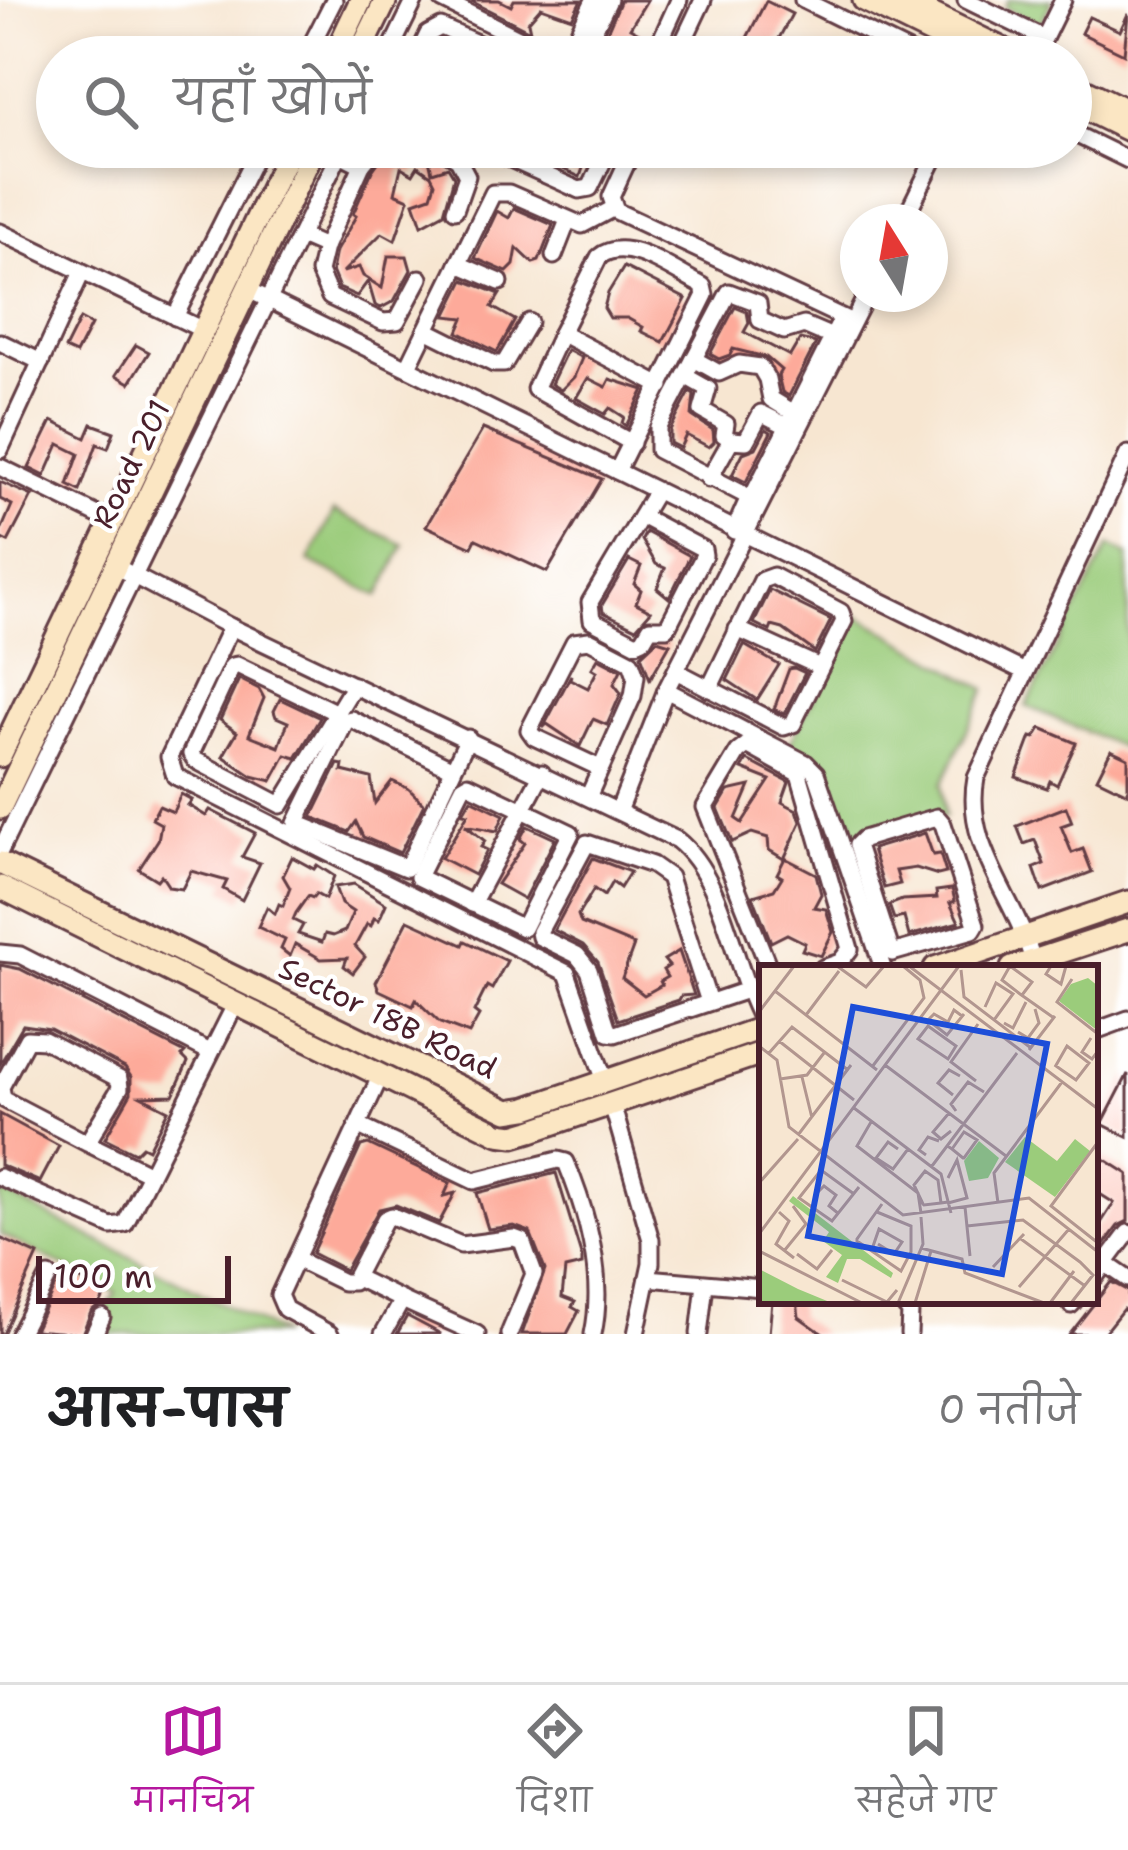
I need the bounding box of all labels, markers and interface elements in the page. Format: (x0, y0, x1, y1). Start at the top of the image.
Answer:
search box (36, 36, 1092, 168)
text: यहाँ खोजें (174, 68, 371, 128)
icon: search (78, 69, 144, 135)
north arrow (840, 204, 948, 312)
street label: Road 201 (82, 393, 180, 535)
street label: Sector 18B Road (272, 947, 504, 1089)
inset map (759, 965, 1098, 1304)
scale bar (36, 1250, 231, 1303)
text: 100 m (54, 1254, 153, 1299)
text: आस-पास (48, 1374, 287, 1442)
text: 0 नतीजे (938, 1383, 1080, 1435)
tab: मानचित्र (132, 1698, 253, 1837)
tab: दिशा (517, 1698, 592, 1837)
tab: सहेजे गए (856, 1698, 996, 1837)

